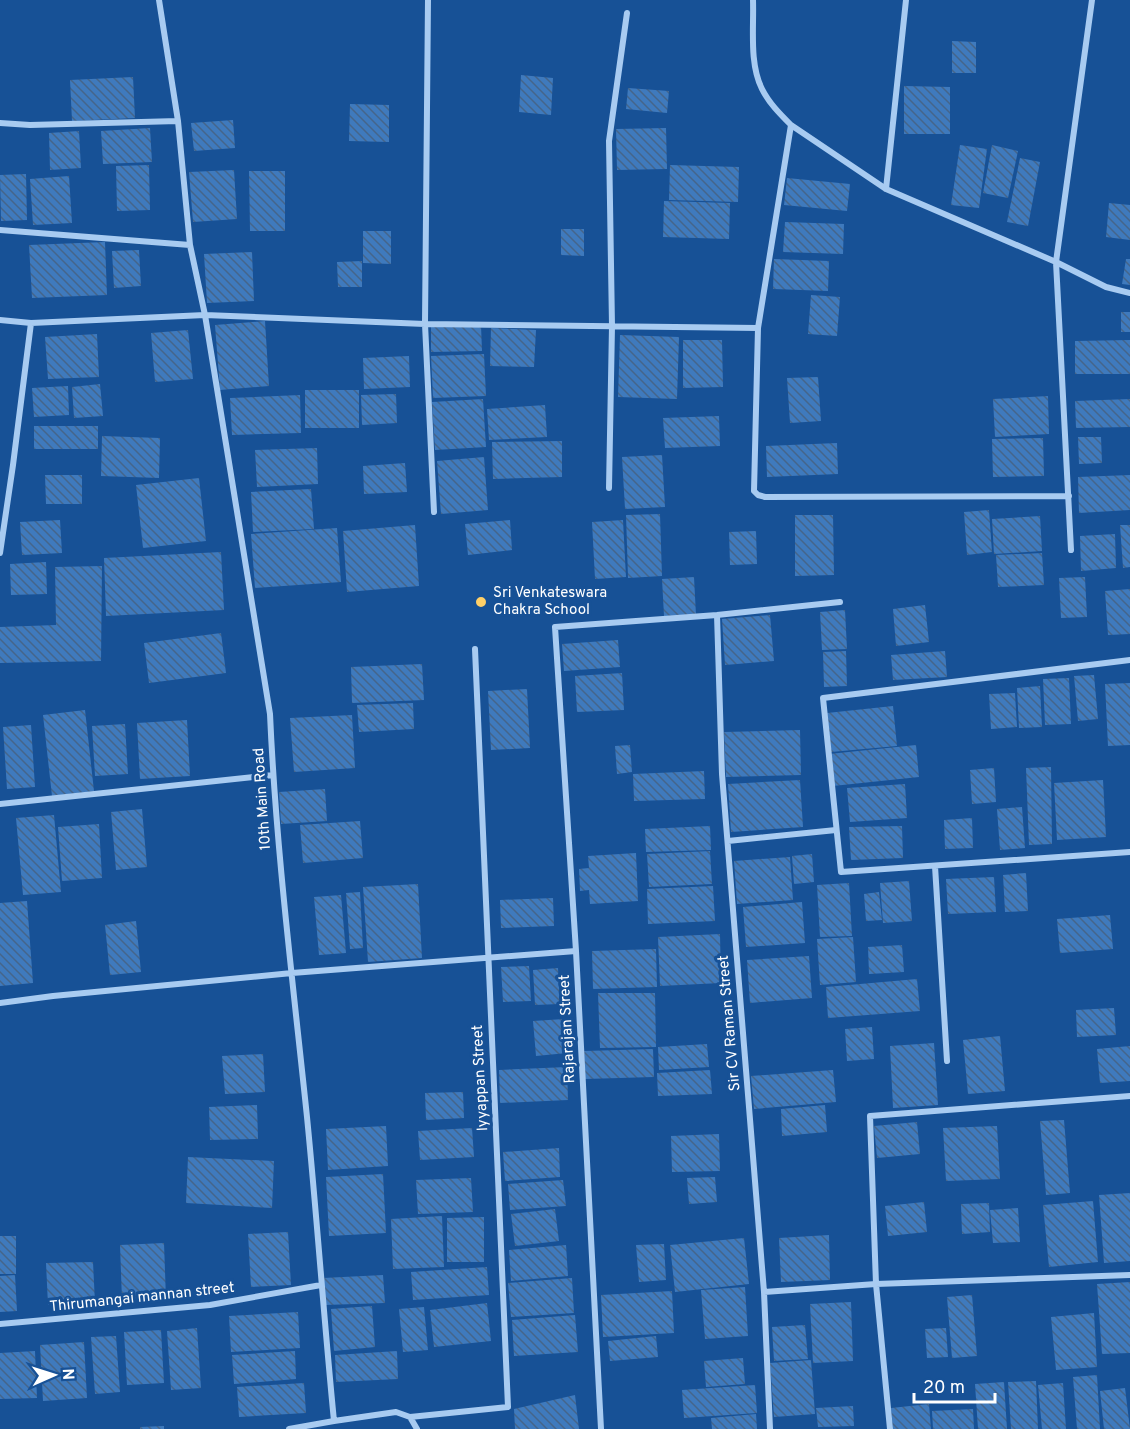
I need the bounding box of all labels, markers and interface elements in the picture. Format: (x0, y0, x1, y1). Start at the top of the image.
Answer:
place label: Sri Venkateswara Chakra School (493, 584, 607, 620)
marker: Sri Venkateswara Chakra School (474, 595, 488, 609)
street label: 10th Main Road (250, 747, 276, 851)
street label: Sir CV Raman Street (715, 954, 745, 1092)
street label: Rajarajan Street (556, 974, 580, 1084)
street label: Iyyappan Street (469, 1024, 493, 1132)
street label: Thirumangai mannan street (49, 1279, 235, 1317)
north arrow (24, 1345, 84, 1405)
scale bar (914, 1366, 995, 1404)
text: N (57, 1368, 77, 1381)
text: 20 m (923, 1377, 965, 1400)

